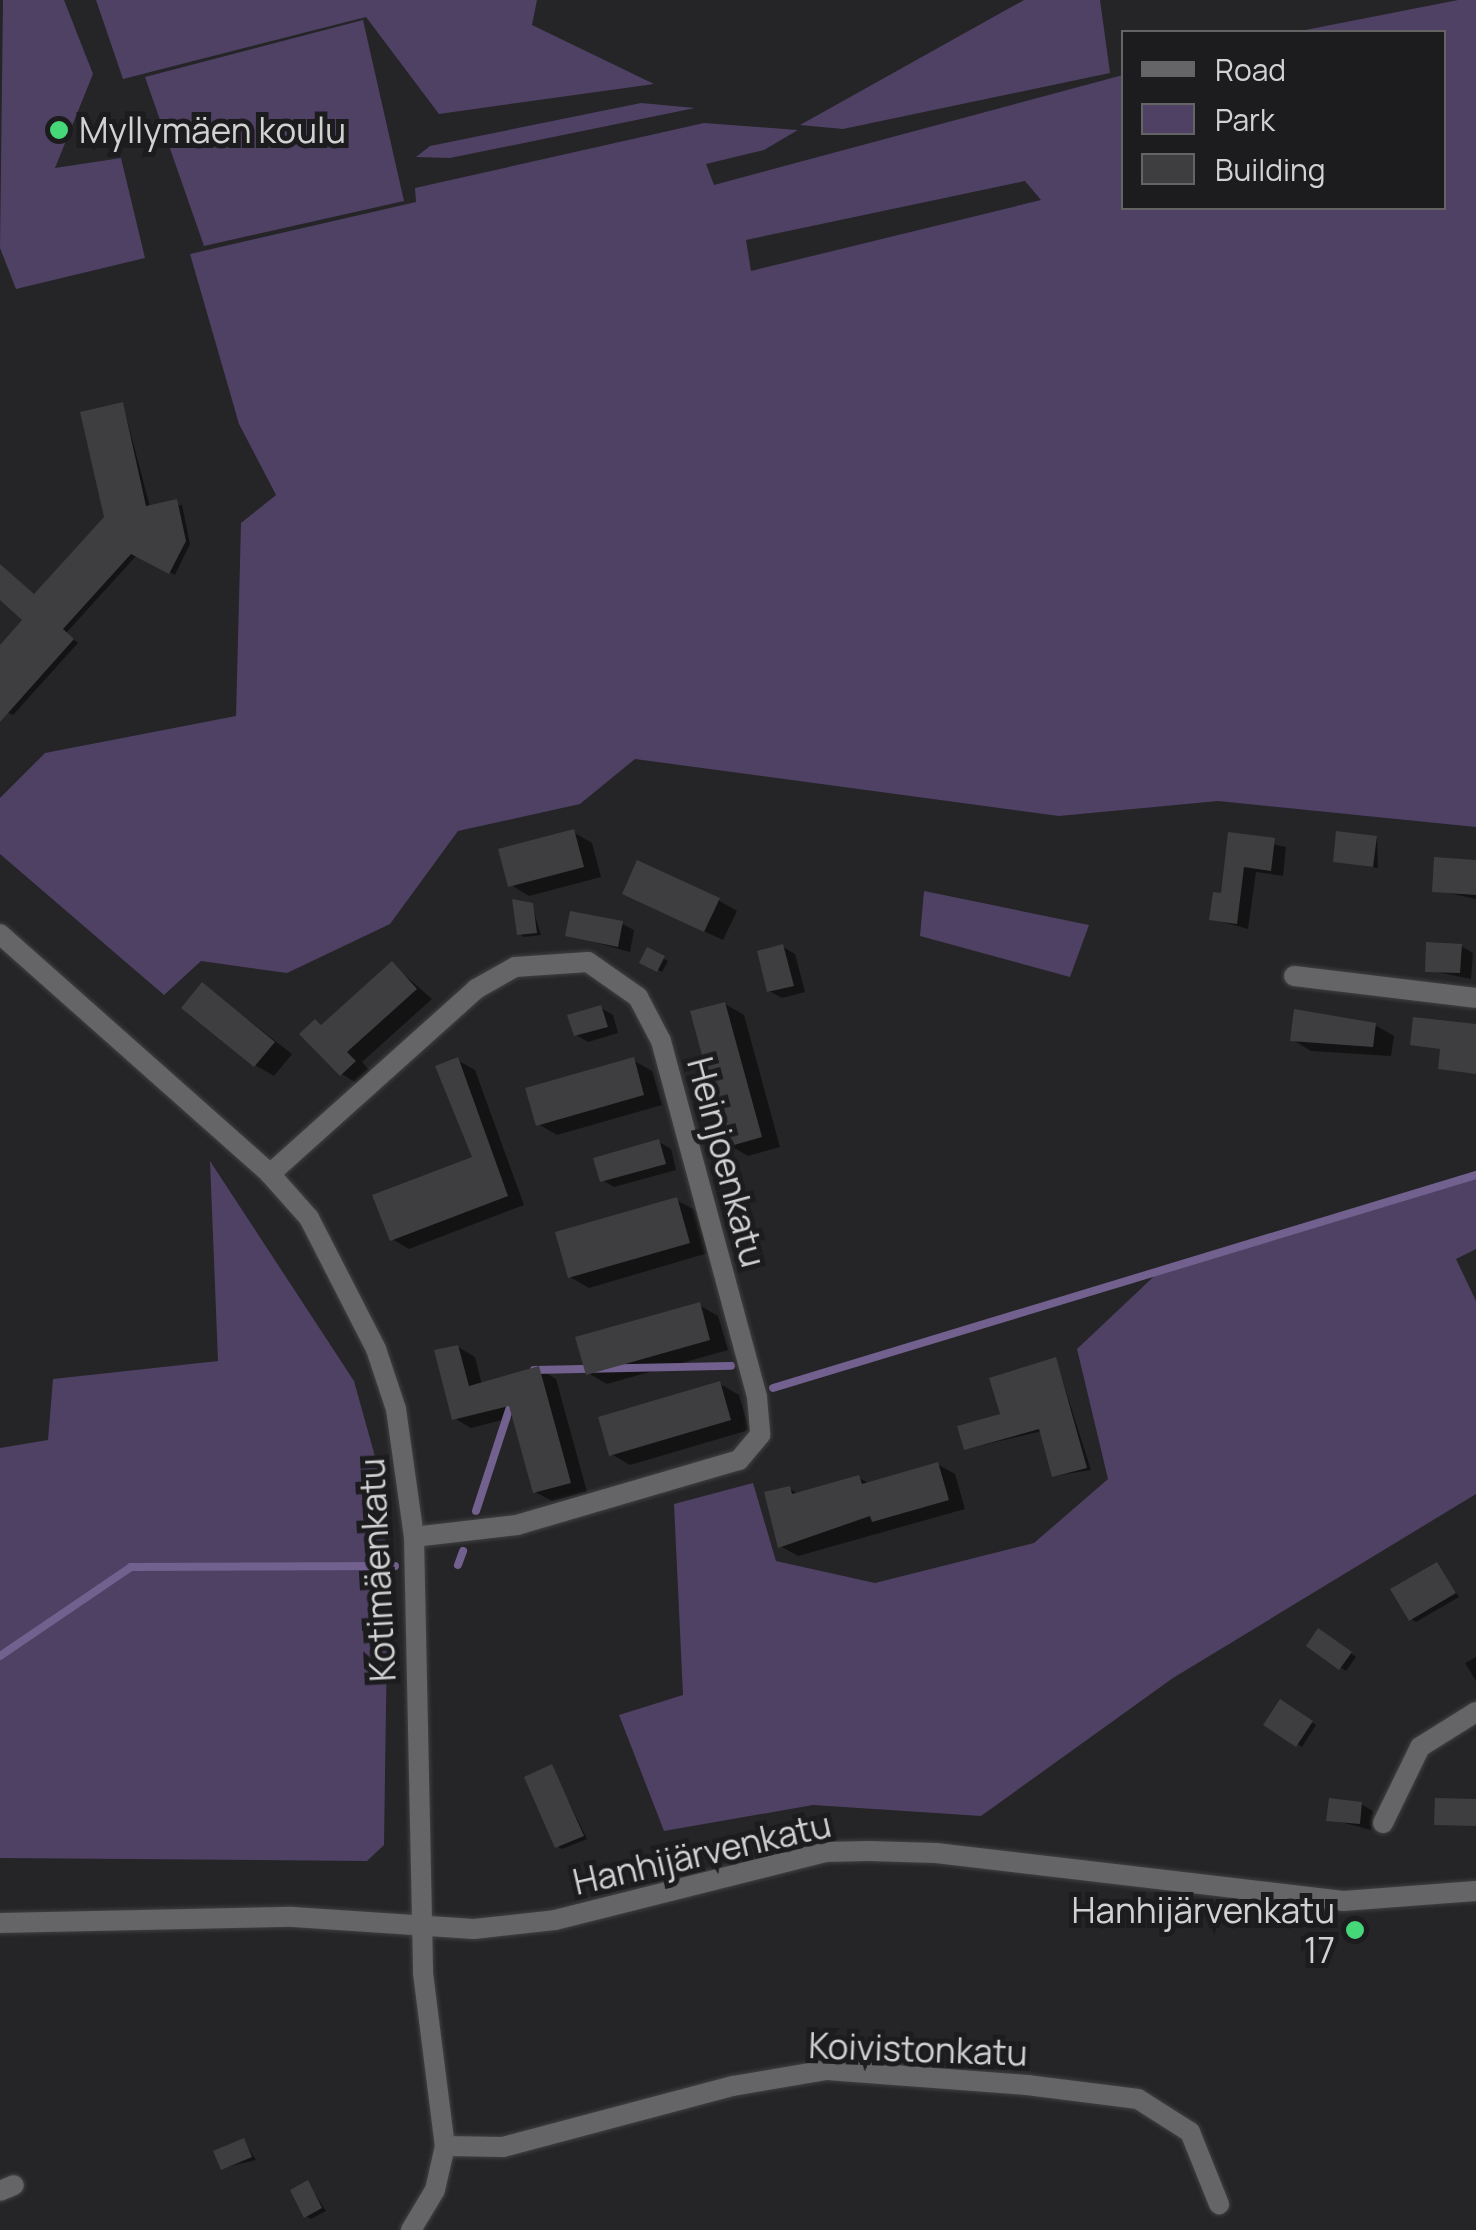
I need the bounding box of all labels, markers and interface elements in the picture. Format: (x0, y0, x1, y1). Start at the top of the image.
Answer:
legend (1121, 30, 1446, 210)
text: Road (1215, 49, 1286, 90)
text: Park (1215, 99, 1275, 140)
place label: Myllymäen koulu (79, 109, 346, 151)
marker: Myllymäen koulu (48, 119, 70, 141)
text: Building (1215, 149, 1326, 190)
street label: Heinjoenkatu (679, 1053, 775, 1271)
street label: Kotimäenkatu (350, 1457, 404, 1683)
street label: Hanhijärvenkatu (569, 1803, 835, 1903)
place label: Hanhijärvenkatu 17 (1072, 1889, 1335, 1971)
marker: Hanhijärvenkatu 17 (1344, 1919, 1366, 1941)
street label: Koivistonkatu (808, 2024, 1028, 2074)

